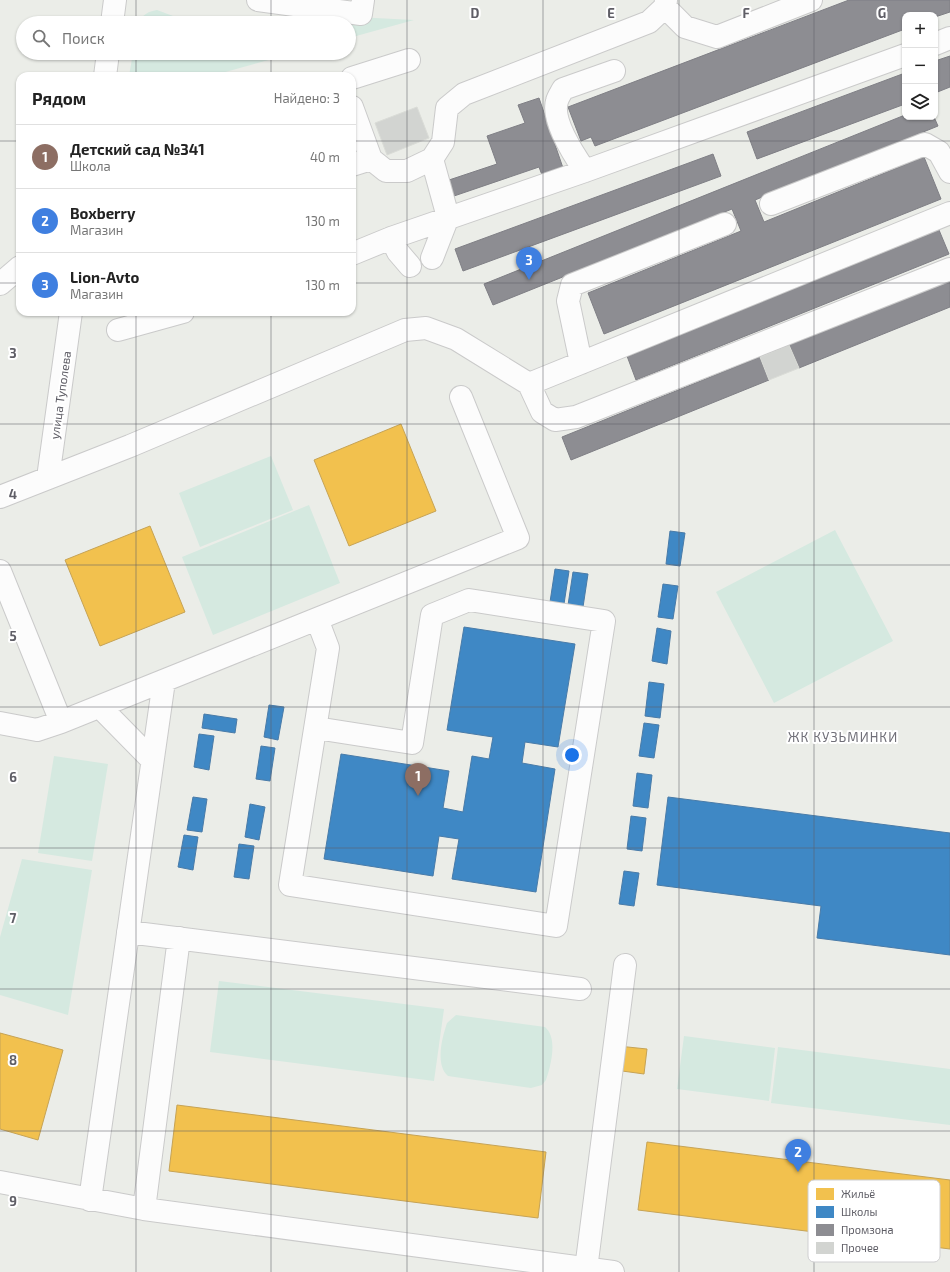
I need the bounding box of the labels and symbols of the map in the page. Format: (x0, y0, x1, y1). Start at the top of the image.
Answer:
text: D (471, 5, 480, 21)
text: E (607, 5, 615, 21)
text: F (742, 5, 750, 21)
text: G (878, 5, 886, 21)
pin: 3 (516, 247, 542, 280)
text: 3 (9, 345, 17, 361)
street label: улица Туполева (47, 350, 74, 440)
text: 4 (9, 486, 17, 502)
text: 5 (9, 628, 17, 644)
district label: ЖК КУЗЬМИНКИ (788, 729, 898, 745)
your location (562, 745, 582, 765)
pin: 1 (405, 763, 431, 796)
text: 6 (9, 769, 17, 785)
text: 7 (10, 910, 17, 926)
text: 8 (9, 1052, 17, 1068)
pin: 2 (785, 1139, 811, 1172)
legend (808, 1180, 940, 1262)
text: Жильё (841, 1187, 875, 1200)
text: 9 (9, 1193, 17, 1209)
text: Школы (841, 1205, 877, 1218)
text: Промзона (841, 1223, 893, 1236)
text: Прочее (841, 1241, 879, 1254)

